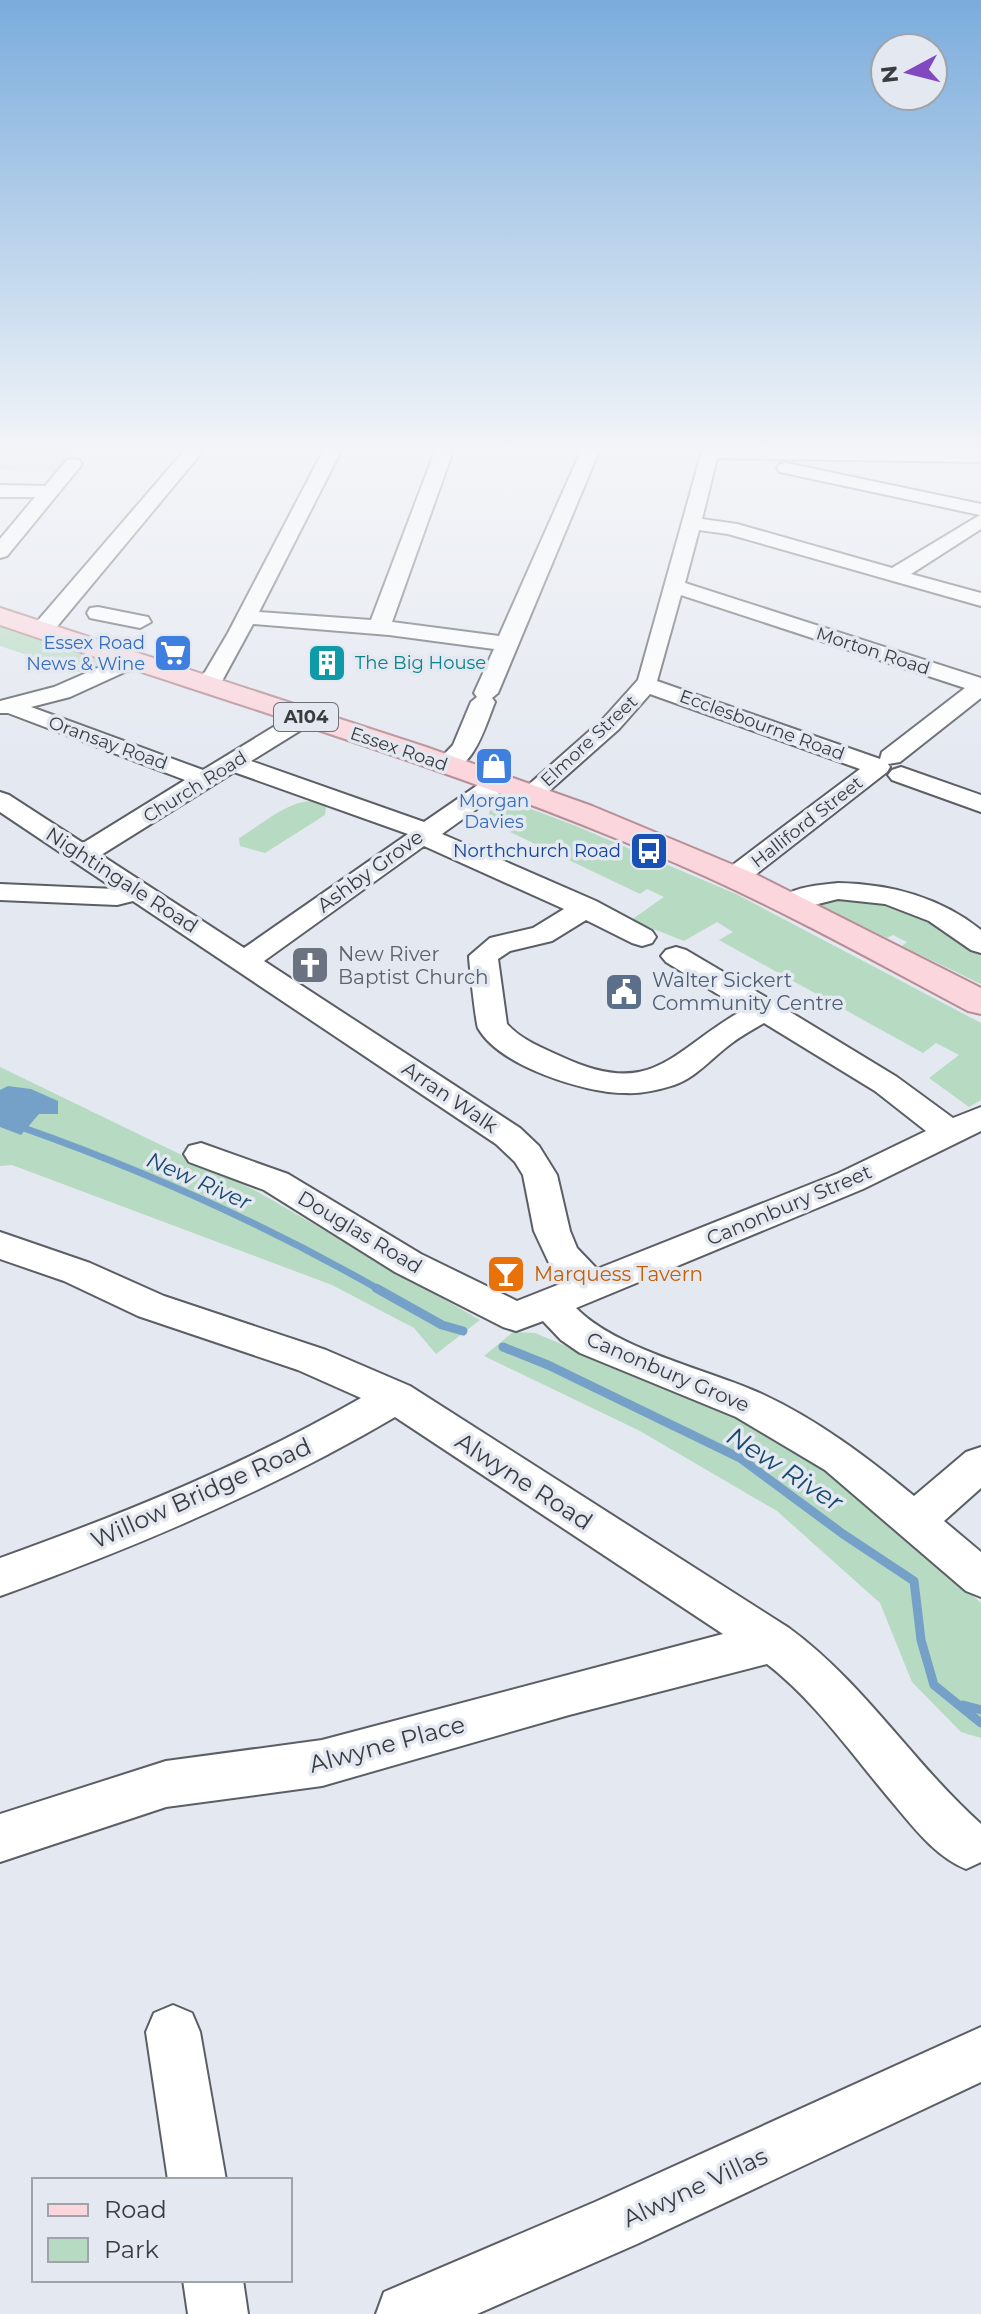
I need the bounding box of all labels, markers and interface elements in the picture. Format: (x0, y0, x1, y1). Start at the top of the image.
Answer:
north arrow (869, 32, 949, 112)
text: N (875, 64, 904, 85)
street label: Morton Road (813, 622, 933, 680)
place label: Essex Road News & Wine (26, 632, 145, 675)
supermarket icon: Essex Road News & Wine (152, 632, 194, 674)
building icon: The Big House (306, 642, 348, 684)
place label: The Big House (355, 652, 486, 674)
street label: Ecclesbourne Road (677, 685, 847, 765)
street label: Elmore Street (536, 691, 642, 791)
road number: A104 (274, 703, 338, 731)
street label: Oransay Road (46, 711, 170, 775)
street label: Essex Road (347, 722, 451, 776)
shop icon: Morgan Davies (473, 745, 515, 787)
street label: Church Road (139, 746, 251, 828)
street label: Halliford Street (747, 772, 867, 872)
place label: Morgan Davies (459, 790, 529, 833)
street label: Nightingale Road (42, 822, 202, 938)
street label: Ashby Grove (312, 825, 428, 917)
bus stop icon: Northchurch Road (628, 830, 670, 872)
place label: Northchurch Road (453, 840, 621, 862)
place label: New River Baptist Church (338, 942, 489, 989)
church icon: New River Baptist Church (289, 944, 331, 986)
place label: Walter Sickert Community Centre (652, 968, 844, 1015)
public building icon: Walter Sickert Community Centre (603, 971, 645, 1013)
street label: Arran Walk (398, 1056, 502, 1138)
water label: New River (143, 1146, 257, 1217)
street label: Canonbury Street (703, 1159, 875, 1251)
street label: Douglas Road (294, 1185, 426, 1279)
bar icon: Marquess Tavern (485, 1253, 527, 1295)
place label: Marquess Tavern (534, 1262, 703, 1286)
street label: Canonbury Grove (583, 1327, 753, 1417)
water label: New River (721, 1420, 849, 1519)
street label: Alwyne Road (450, 1426, 598, 1536)
street label: Willow Bridge Road (86, 1431, 316, 1555)
street label: Alwyne Place (306, 1709, 468, 1779)
street label: Alwyne Villas (618, 2141, 772, 2233)
legend (32, 2178, 292, 2282)
text: Road (104, 2195, 167, 2224)
text: Park (104, 2235, 159, 2264)

